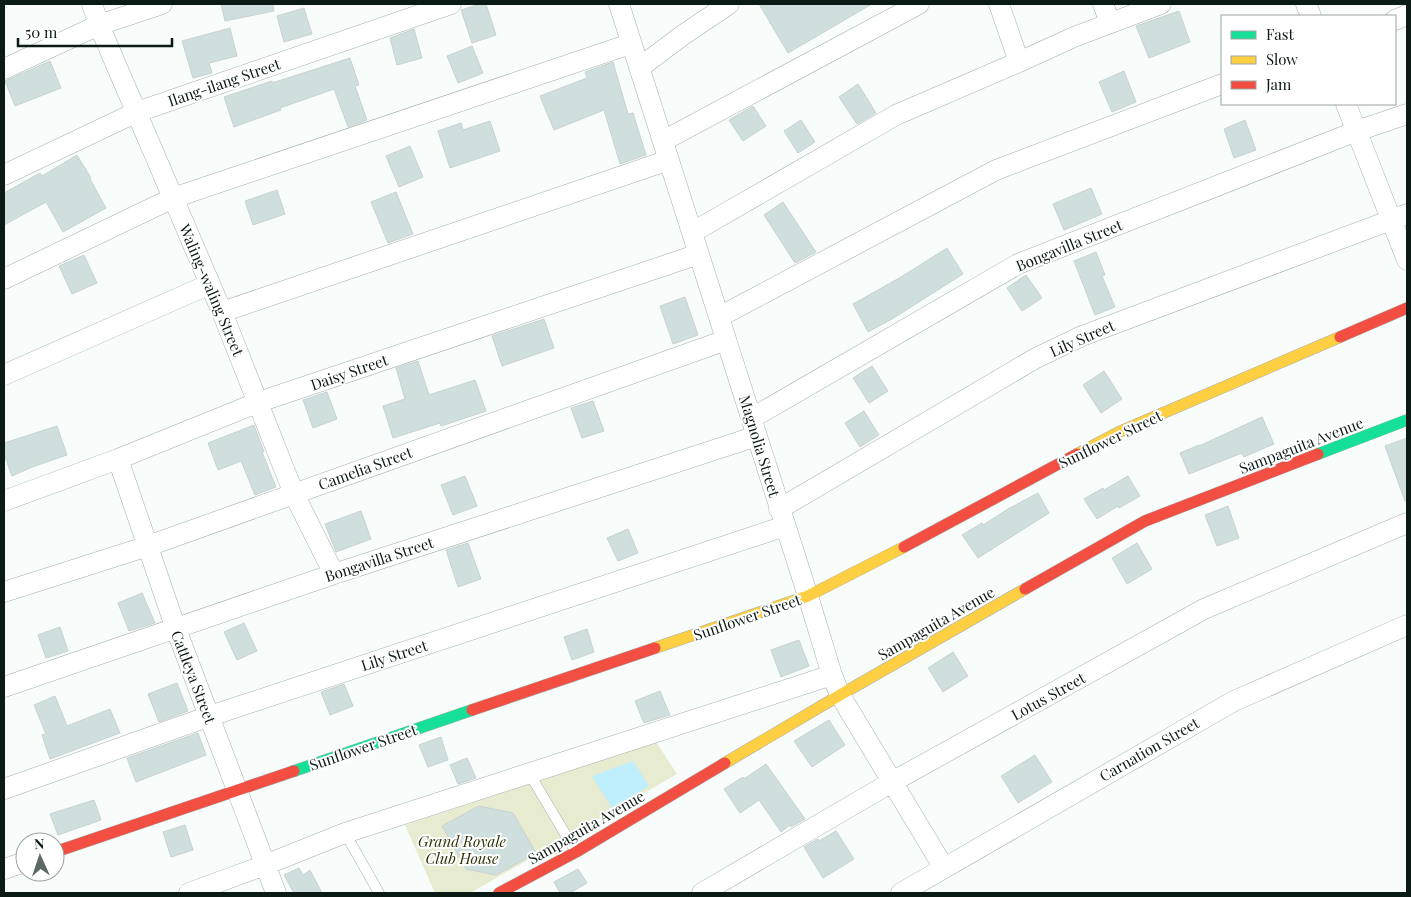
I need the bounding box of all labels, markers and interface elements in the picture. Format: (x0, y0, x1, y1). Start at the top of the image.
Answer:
scale bar (18, 15, 171, 47)
legend (1221, 15, 1396, 105)
text: 50 m (25, 22, 58, 42)
text: Fast (1266, 24, 1295, 44)
text: Slow (1266, 49, 1298, 69)
street label: Ilang-ilang Street (165, 53, 284, 111)
text: Jam (1265, 74, 1292, 94)
street label: Bongavilla Street (1013, 214, 1126, 275)
street label: Waling-waling Street (175, 220, 249, 360)
street label: Lily Street (1047, 315, 1118, 361)
street label: Daisy Street (308, 349, 391, 395)
street label: Magnolia Street (735, 393, 785, 500)
street label: Sunflower Street (1055, 405, 1166, 473)
street label: Sampaguita Avenue (1236, 412, 1366, 478)
street label: Camelia Street (315, 441, 415, 494)
street label: Bongavilla Street (322, 532, 437, 586)
street label: Sampaguita Avenue (874, 581, 998, 665)
street label: Sunflower Street (691, 589, 804, 645)
street label: Cattleya Street (167, 628, 221, 727)
street label: Lily Street (358, 635, 430, 675)
street label: Lotus Street (1007, 667, 1089, 725)
street label: Carnation Street (1096, 712, 1203, 786)
street label: Sunflower Street (307, 719, 420, 775)
street label: Sampaguita Avenue (524, 785, 648, 869)
park label: Grand Royale Club House (418, 831, 507, 868)
north arrow (15, 832, 65, 882)
text: N (34, 834, 45, 853)

